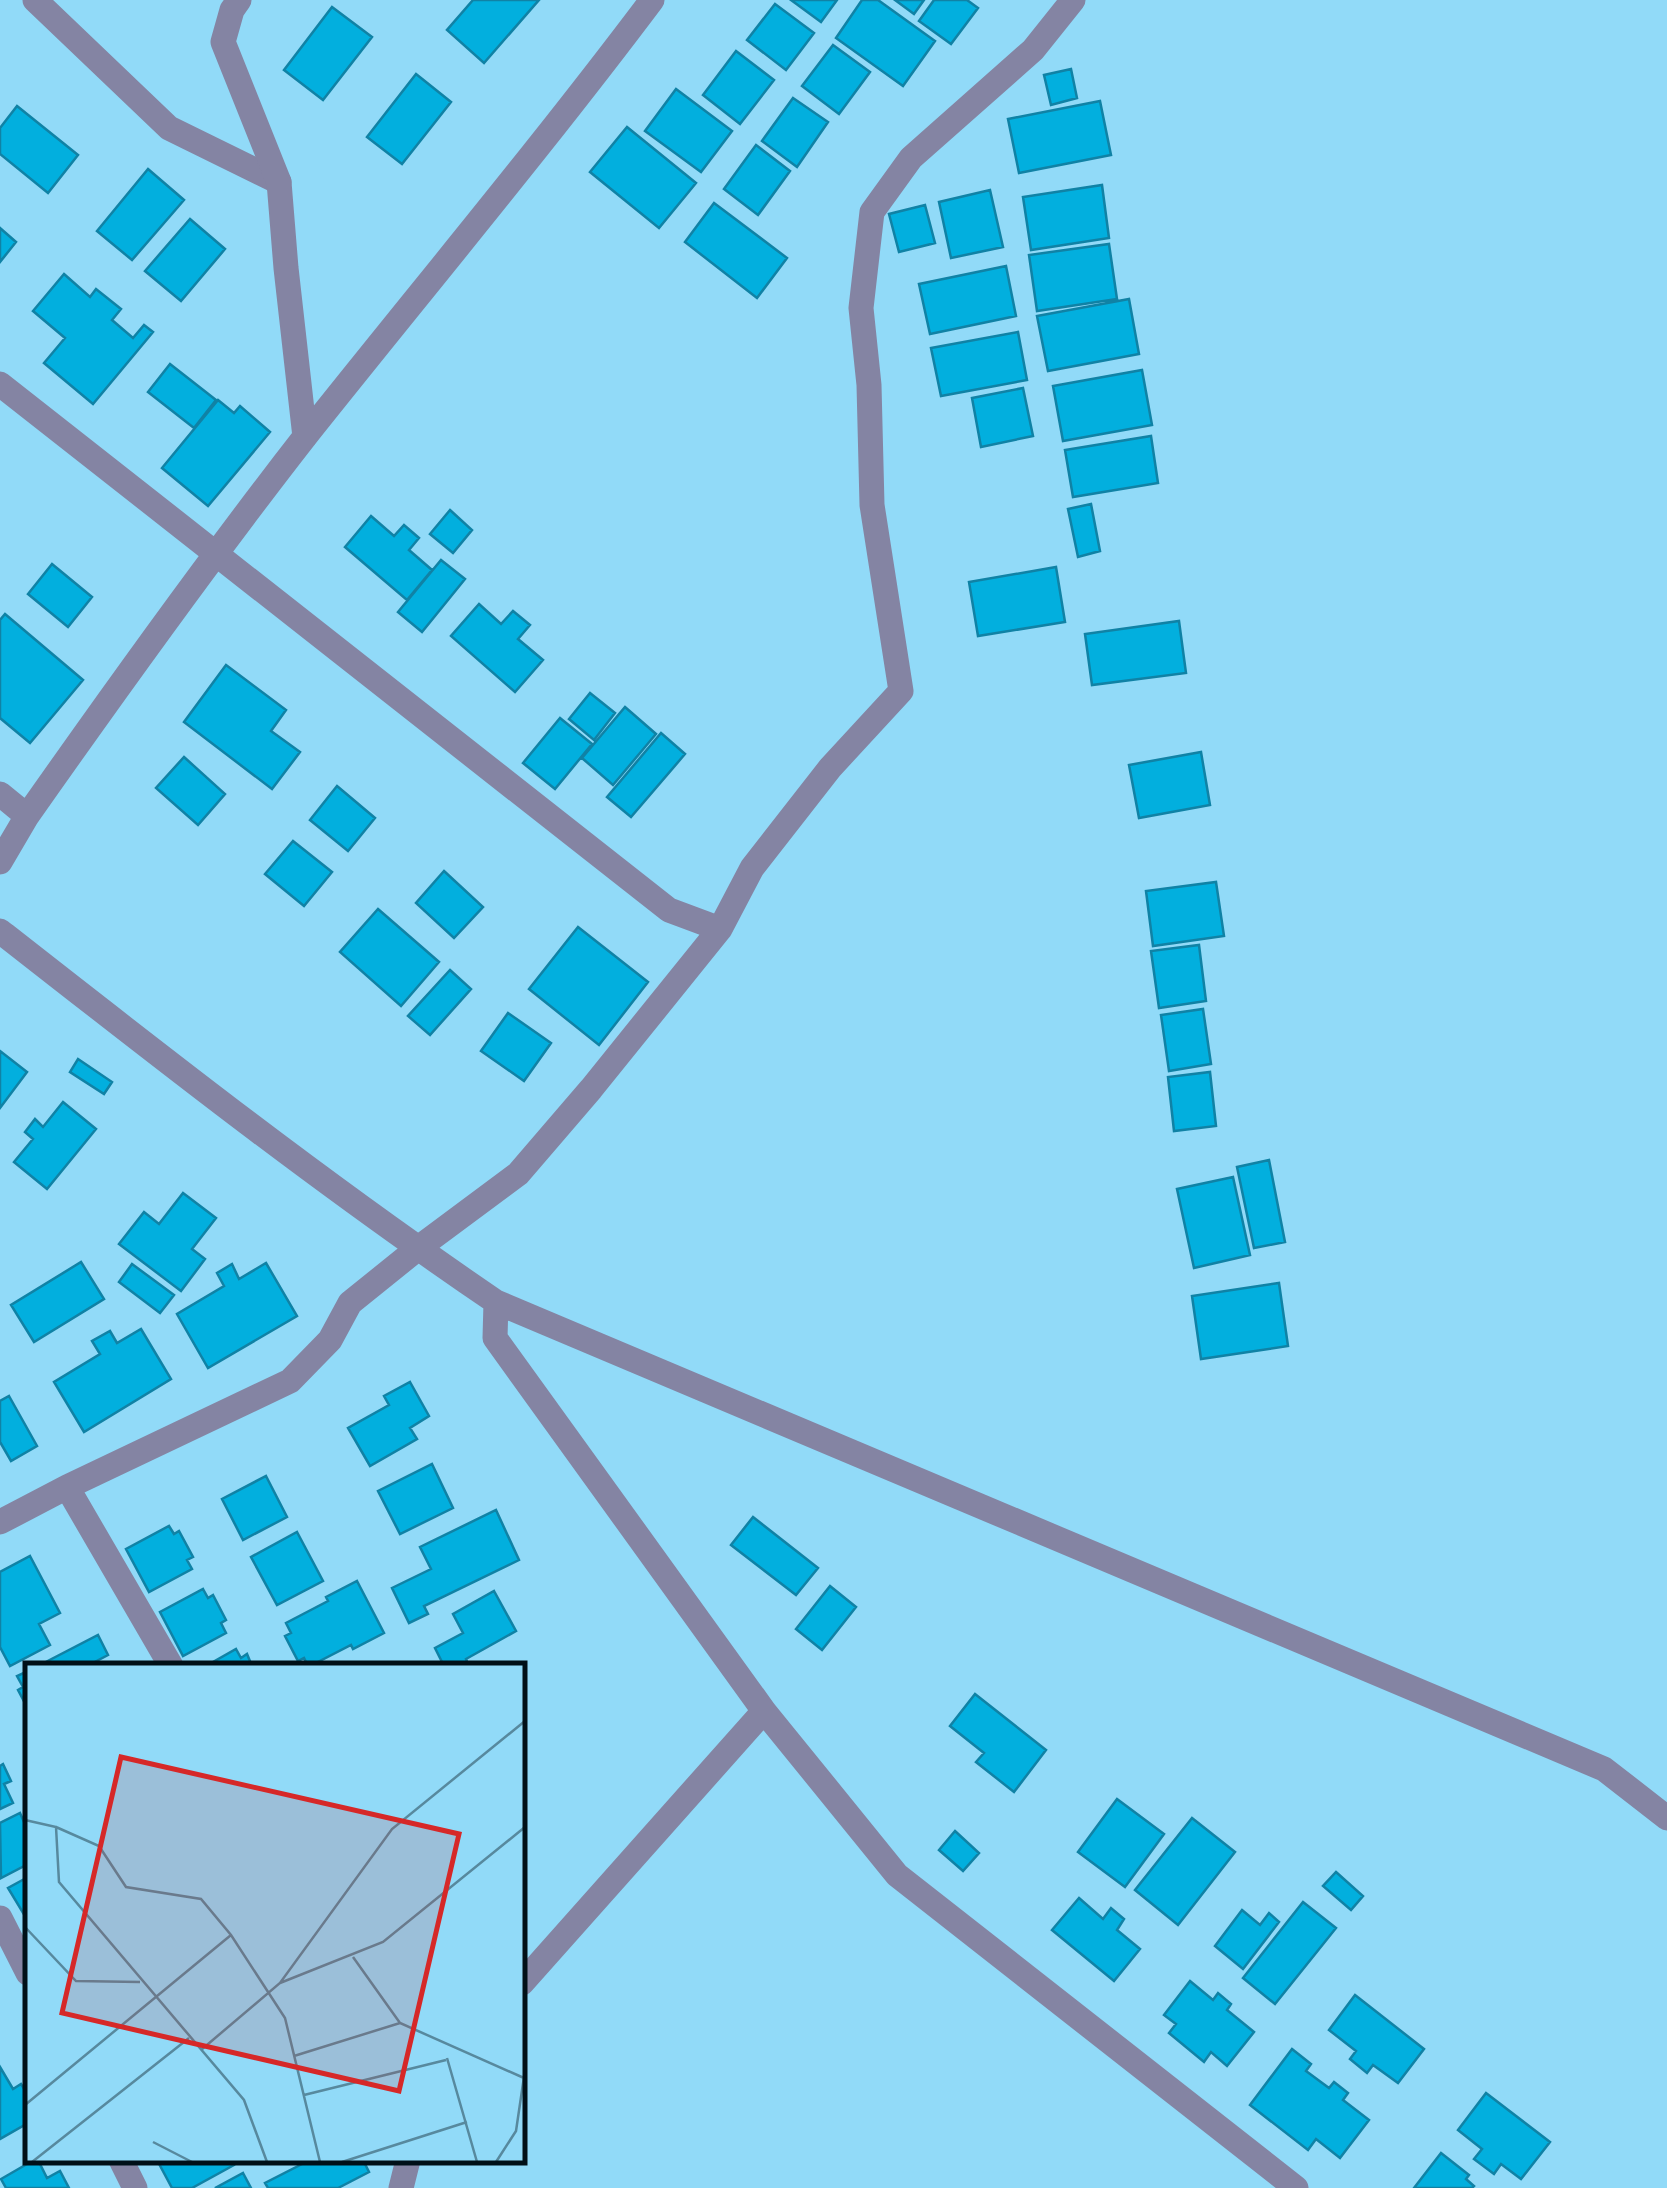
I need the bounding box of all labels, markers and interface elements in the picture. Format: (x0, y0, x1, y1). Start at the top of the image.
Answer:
inset map (25, 1663, 525, 2163)

